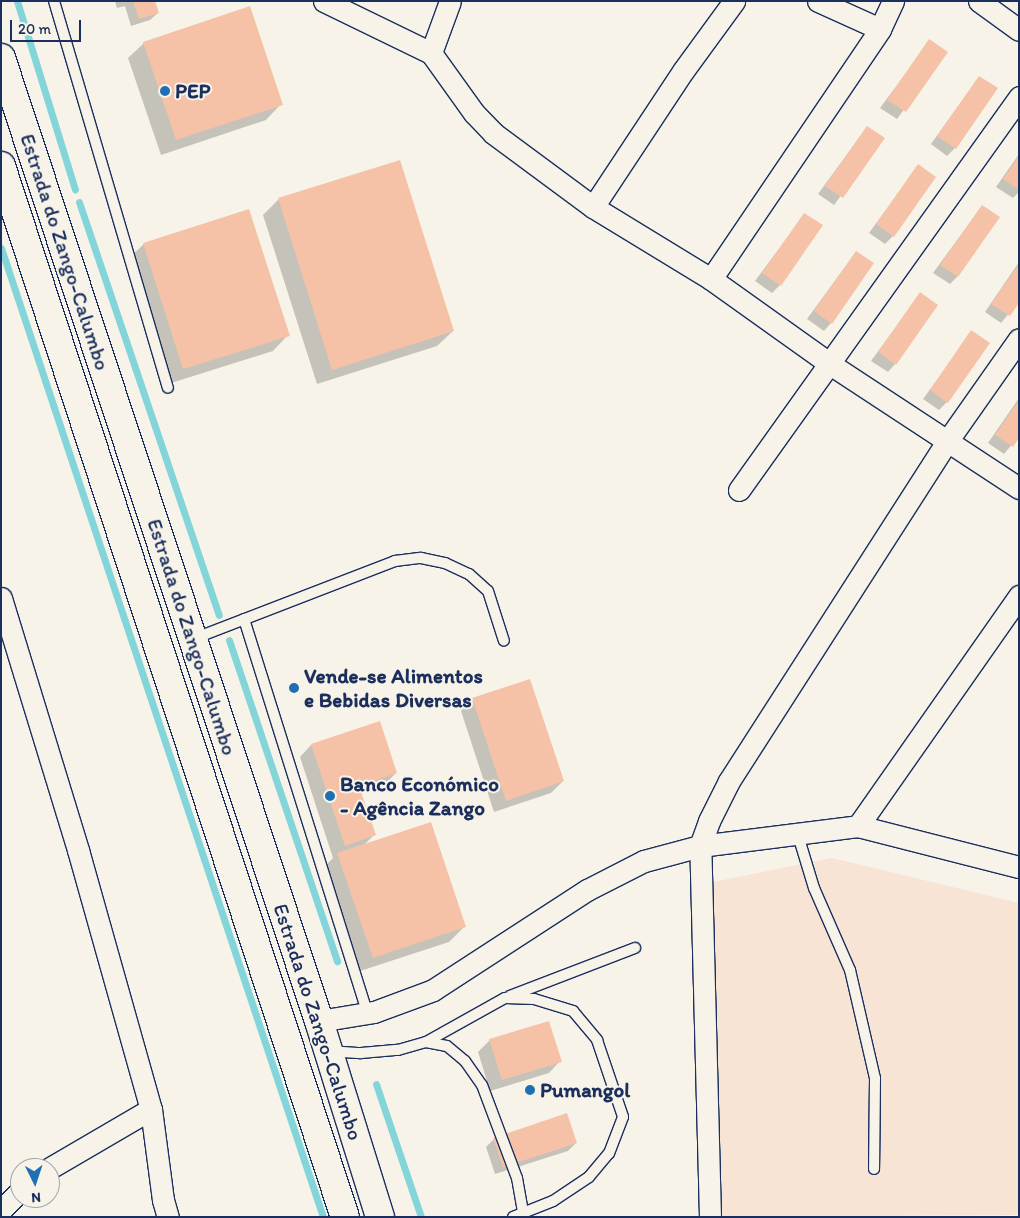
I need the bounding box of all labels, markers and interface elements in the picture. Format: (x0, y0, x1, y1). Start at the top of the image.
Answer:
scale bar (12, 10, 84, 42)
text: 20 m (18, 20, 51, 38)
place label: PEP (175, 78, 211, 104)
marker: PEP (159, 85, 171, 97)
street label: Estrada do Zango-Calumbo (15, 130, 115, 374)
street label: Estrada do Zango-Calumbo (142, 515, 242, 759)
place label: Vende-se Alimentos e Bebidas Diversas (304, 663, 483, 713)
marker: Vende-se Alimentos e Bebidas Diversas (288, 682, 300, 694)
place label: Banco Económico - Agência Zango (340, 771, 499, 821)
marker: Banco Económico - Agência Zango (324, 790, 336, 802)
street label: Estrada do Zango-Calumbo (268, 900, 368, 1144)
place label: Pumangol (540, 1077, 630, 1103)
marker: Pumangol (524, 1084, 536, 1096)
north arrow (10, 1158, 60, 1208)
text: N (31, 1189, 41, 1206)

